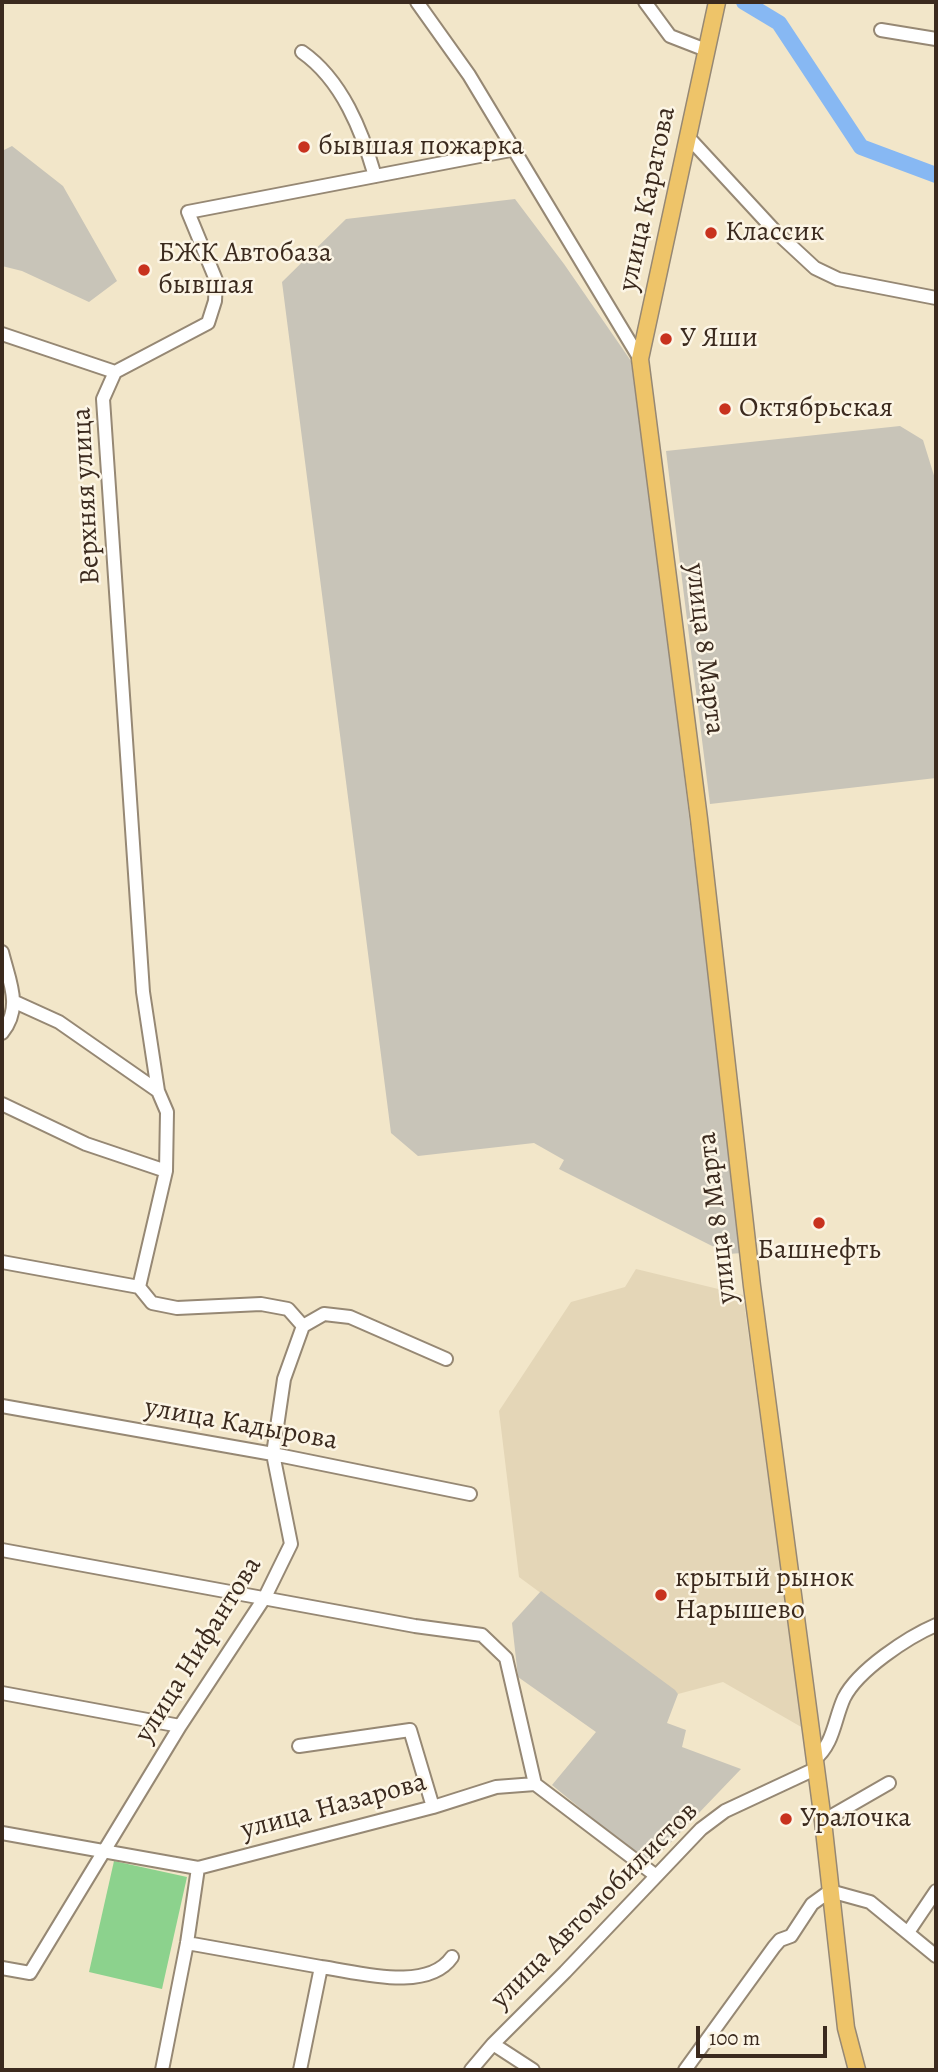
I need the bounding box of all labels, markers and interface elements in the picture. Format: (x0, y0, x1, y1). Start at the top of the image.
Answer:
street label: улица Каратова (612, 104, 684, 294)
place label: бывшая пожарка (318, 130, 524, 164)
marker: бывшая пожарка (296, 139, 312, 155)
place label: Классик (725, 216, 824, 250)
marker: Классик (703, 225, 719, 241)
place label: БЖК Автобаза бывшая (158, 237, 332, 303)
marker: БЖК Автобаза бывшая (136, 262, 152, 278)
place label: У Яши (680, 322, 758, 356)
marker: У Яши (658, 331, 674, 347)
place label: Октябрьская (739, 392, 893, 426)
marker: Октябрьская (717, 401, 733, 417)
street label: Верхняя улица (66, 406, 108, 586)
street label: улица 8 Марта (677, 561, 731, 737)
street label: улица 8 Марта (691, 1130, 745, 1306)
marker: Башнефть (811, 1215, 827, 1231)
place label: Башнефть (757, 1234, 881, 1268)
street label: улица Кадырова (142, 1392, 340, 1458)
street label: улица Нифантова (128, 1551, 270, 1749)
place label: крытый рынок Нарышево (675, 1562, 854, 1628)
marker: крытый рынок Нарышево (653, 1587, 669, 1603)
street label: улица Назарова (238, 1766, 430, 1848)
street label: улица Автомобилистов (484, 1795, 706, 2017)
place label: Уралочка (800, 1802, 911, 1836)
marker: Уралочка (778, 1811, 794, 1827)
scale bar (700, 2012, 831, 2056)
text: 100 m (709, 2024, 760, 2052)

